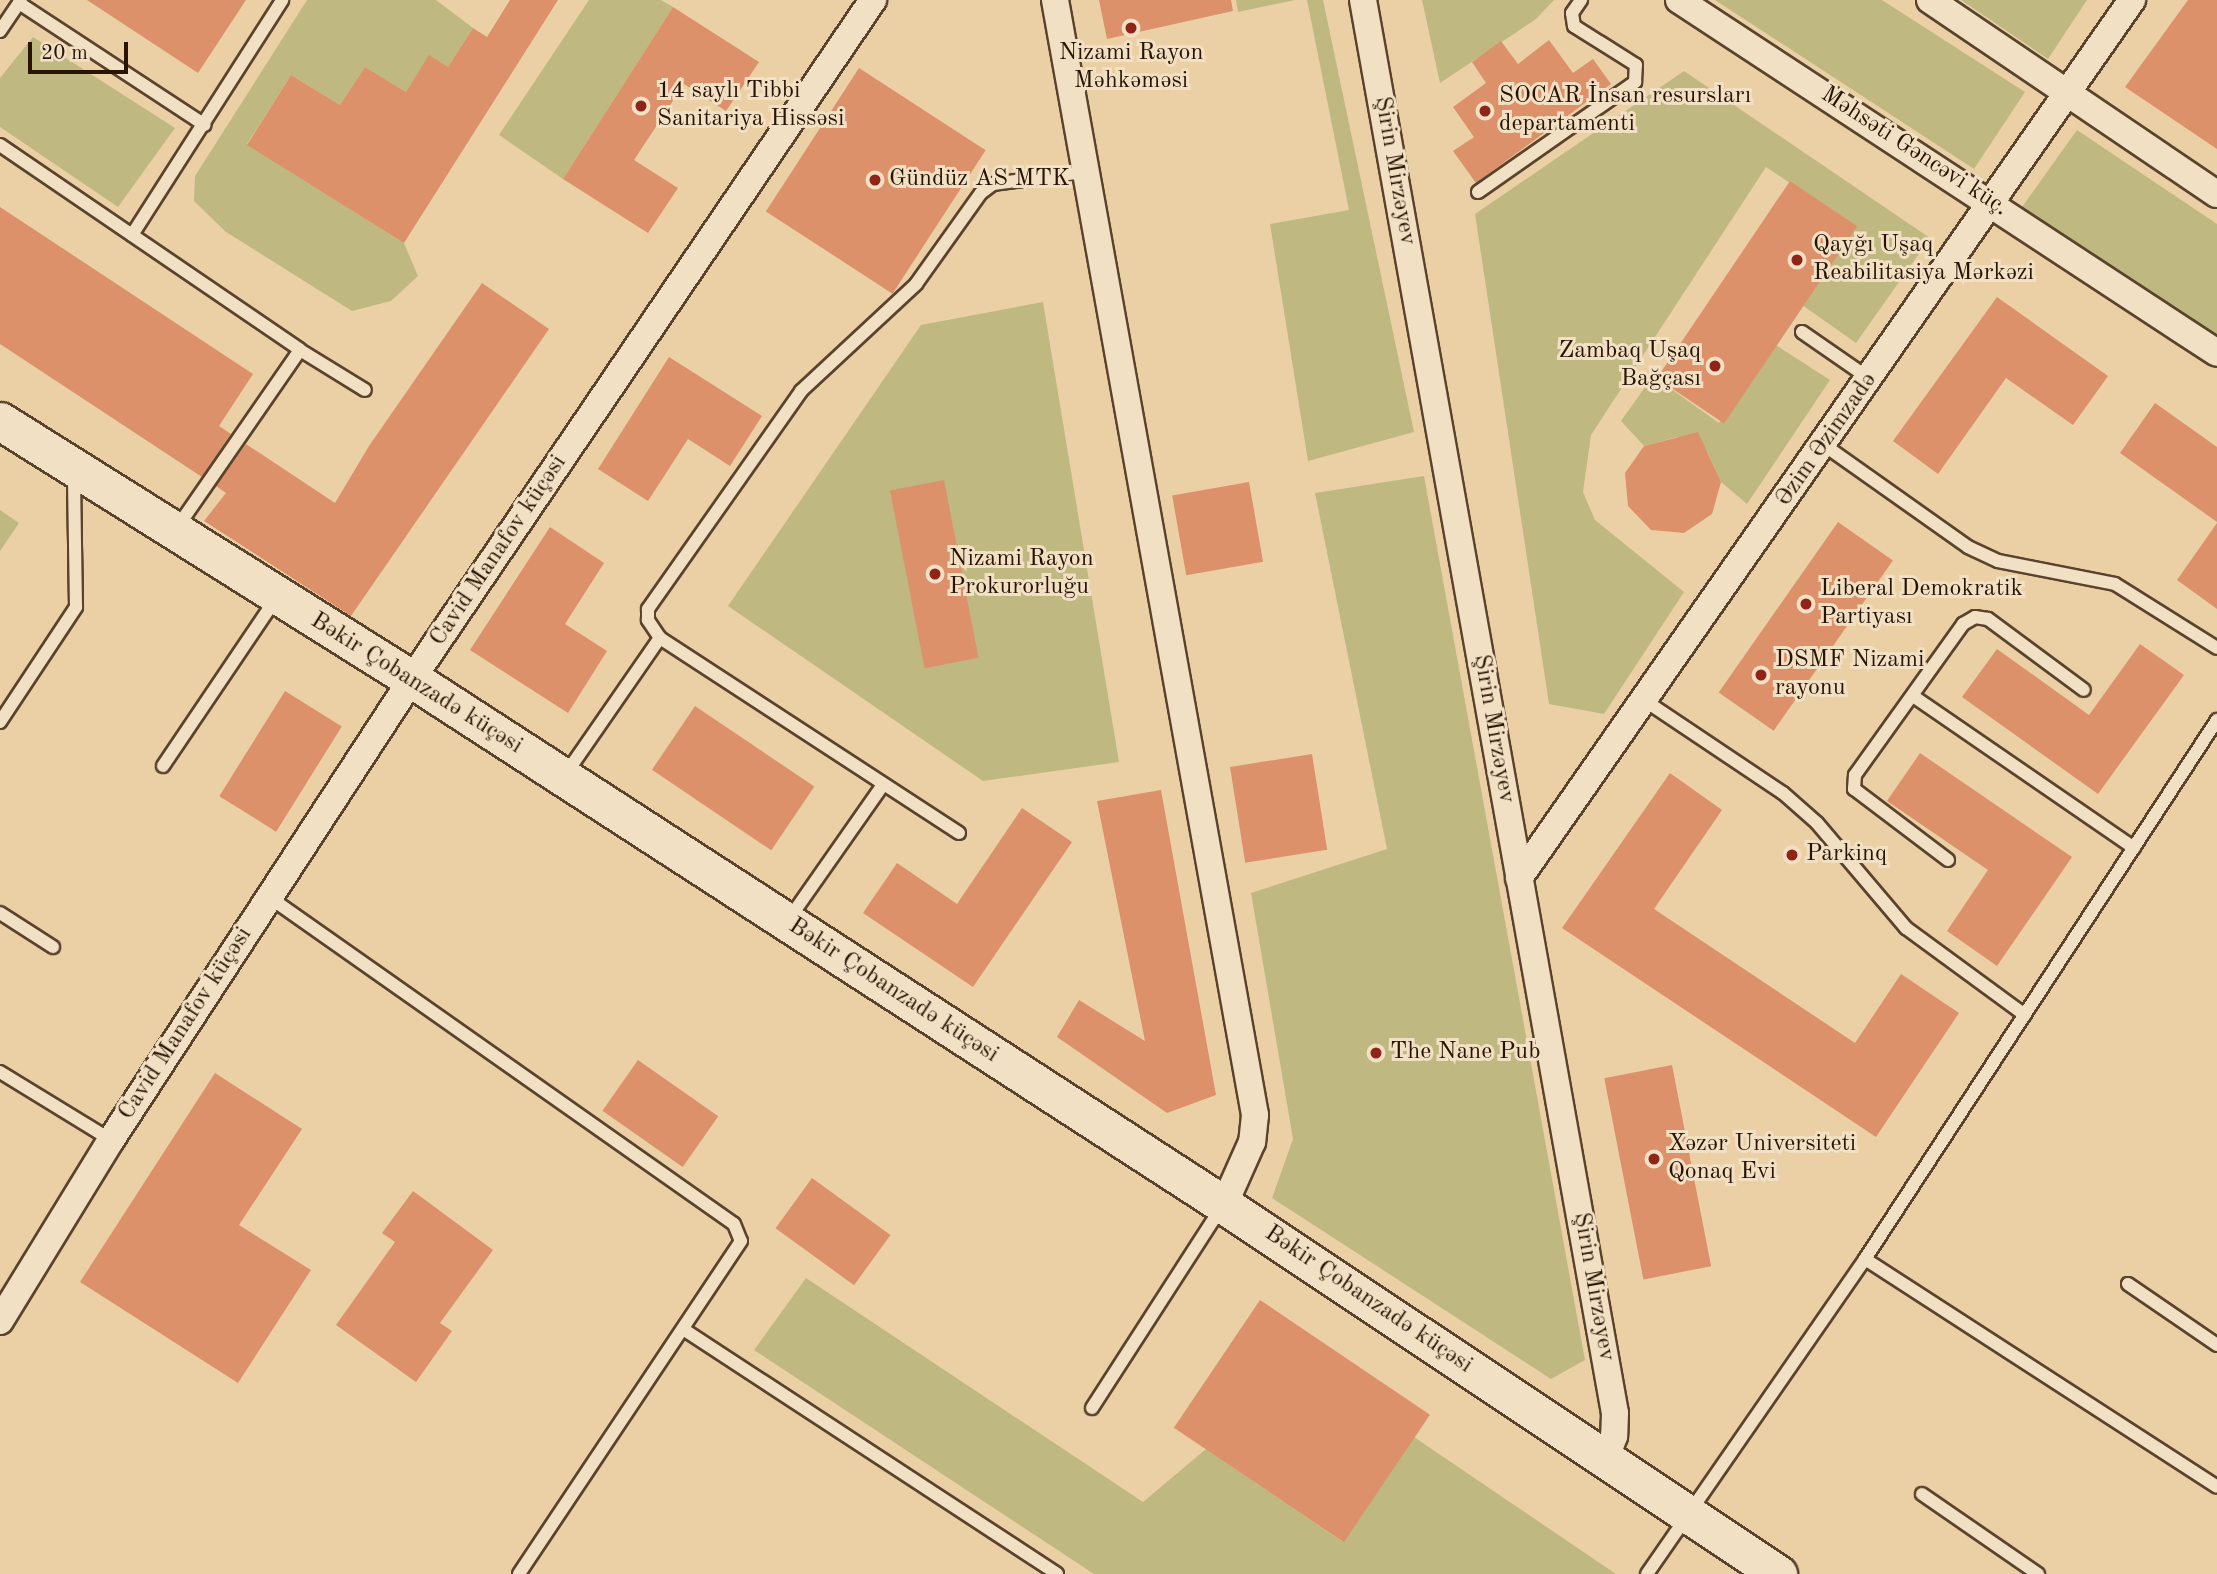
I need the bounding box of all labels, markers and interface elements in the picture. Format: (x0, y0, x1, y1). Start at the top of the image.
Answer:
marker: Nizami Rayon Məhkəməsi (1123, 20, 1139, 36)
scale bar (32, 28, 131, 72)
place label: Nizami Rayon Məhkəməsi (1059, 40, 1203, 96)
text: 20 m (41, 43, 88, 64)
place label: 14 saylı Tibbi Sanitariya Hissəsi (657, 78, 844, 134)
street label: Məhsəti Gəncəvi küç. (1815, 81, 2013, 223)
place label: SOCAR İnsan resursları departamenti (1499, 83, 1751, 139)
street label: Şirin Mirzəyev (1367, 94, 1421, 248)
marker: 14 saylı Tibbi Sanitariya Hissəsi (631, 96, 651, 116)
marker: SOCAR İnsan resursları departamenti (1477, 103, 1493, 119)
place label: Gündüz AS MTK (889, 166, 1070, 194)
marker: Gündüz AS MTK (867, 172, 883, 188)
place label: Qayğı Uşaq Reabilitasiya Mərkəzi (1813, 232, 2034, 288)
marker: Qayğı Uşaq Reabilitasiya Mərkəzi (1787, 250, 1807, 270)
place label: Zambaq Uşaq Bağçası (1558, 338, 1701, 394)
marker: Zambaq Uşaq Bağçası (1707, 358, 1723, 374)
street label: Əzim Əzimzadə (1770, 367, 1884, 513)
street label: Cavid Manafov küçəsi (424, 450, 574, 652)
place label: Nizami Rayon Prokurorluğu (949, 546, 1094, 602)
marker: Nizami Rayon Prokurorluğu (927, 566, 943, 582)
place label: Liberal Demokratik Partiyası (1820, 576, 2023, 632)
marker: Liberal Demokratik Partiyası (1798, 596, 1814, 612)
street label: Bəkir Çobanzadə küçəsi (305, 607, 527, 761)
place label: DSMF Nizami rayonu (1775, 647, 1925, 703)
street label: Şirin Mirzəyev (1466, 652, 1520, 806)
marker: DSMF Nizami rayonu (1753, 667, 1769, 683)
place label: Parkinq (1806, 841, 1887, 869)
marker: Parkinq (1784, 847, 1800, 863)
street label: Bəkir Çobanzadə küçəsi (783, 912, 1003, 1070)
street label: Cavid Manafov küçəsi (113, 922, 259, 1126)
place label: The Nane Pub (1390, 1039, 1540, 1067)
marker: The Nane Pub (1368, 1045, 1384, 1061)
place label: Xəzər Universiteti Qonaq Evi (1668, 1131, 1856, 1187)
marker: Xəzər Universiteti Qonaq Evi (1646, 1151, 1662, 1167)
street label: Şirin Mirzəyev (1566, 1210, 1620, 1364)
street label: Bəkir Çobanzadə küçəsi (1259, 1220, 1477, 1380)

